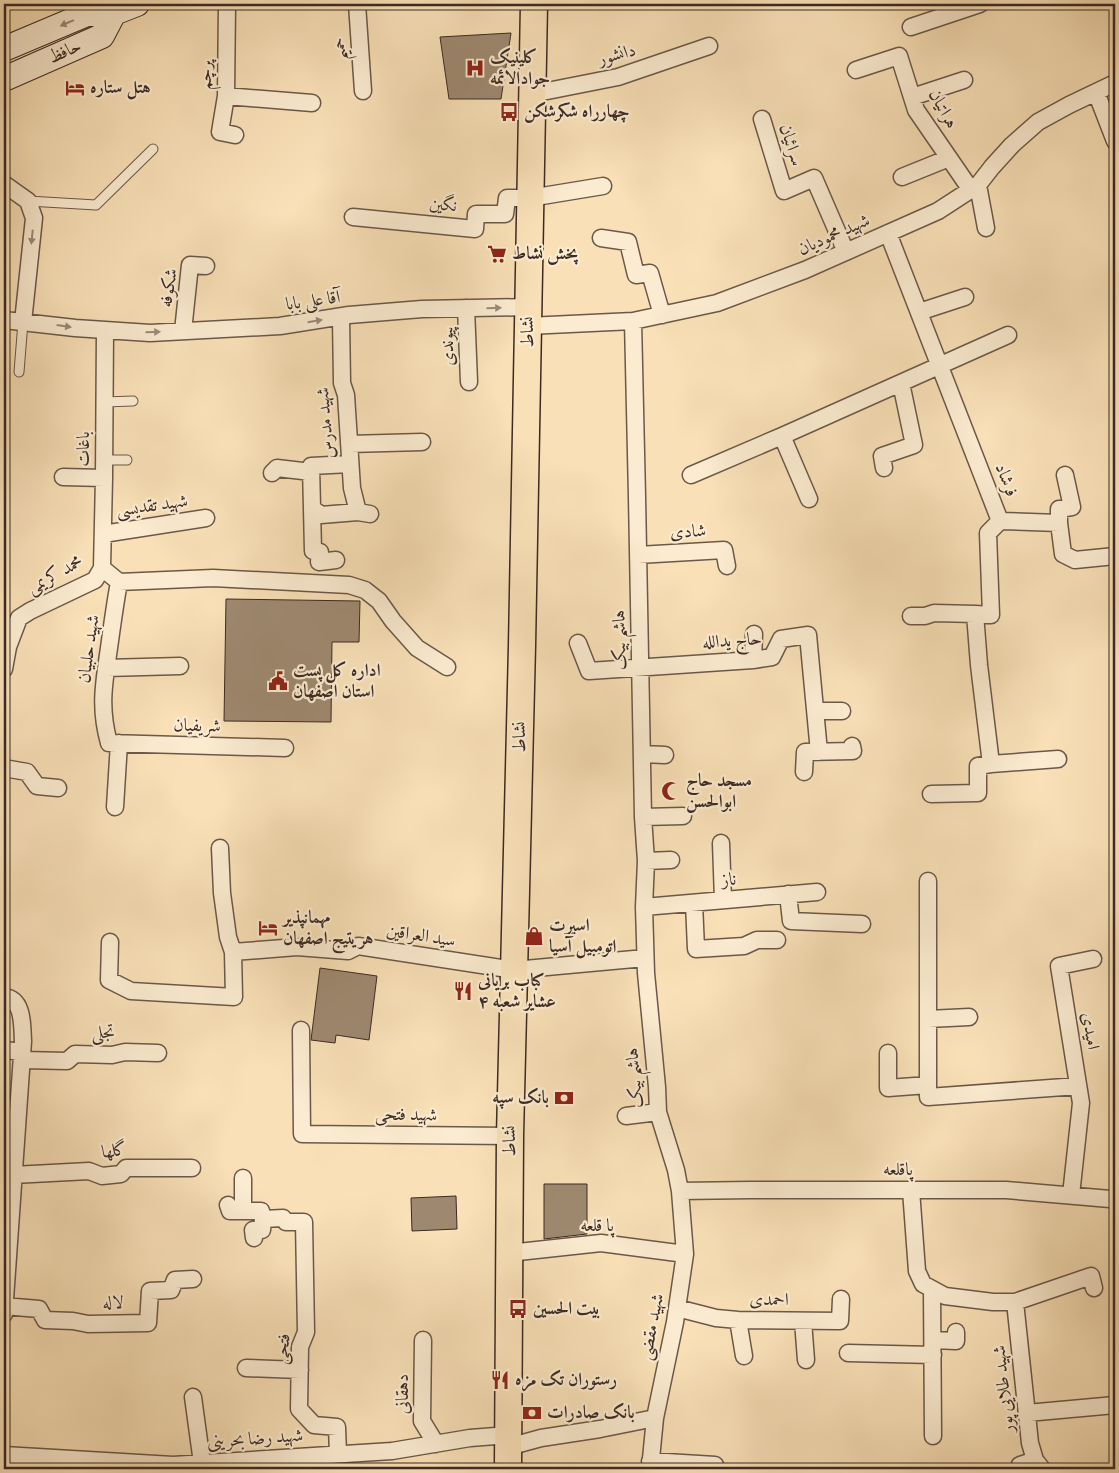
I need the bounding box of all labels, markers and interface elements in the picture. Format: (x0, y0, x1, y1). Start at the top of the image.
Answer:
one-way arrow (60, 19, 74, 27)
street label: حافظ (45, 35, 85, 69)
street label: حمیم (328, 36, 358, 61)
street label: دانشور (594, 39, 638, 71)
place label: کلینیک جوادالائمه (490, 47, 550, 90)
hospital icon: کلینیک جوادالائمه (464, 57, 486, 79)
street label: پرچم (195, 58, 222, 90)
hotel icon: هتل ستاره (64, 77, 86, 99)
place label: هتل ستاره (90, 77, 151, 100)
street label: هراتیان (923, 86, 963, 132)
bus stop icon: چهارراه شکرشکن (498, 101, 520, 123)
place label: چهارراه شکرشکن (524, 101, 630, 123)
street label: سرائیان (774, 121, 808, 169)
street label: نگین (428, 191, 458, 217)
street label: شهید محمودیان (795, 209, 873, 261)
one-way arrow (28, 229, 36, 245)
supermarket icon: پخش نشاط (486, 243, 508, 265)
place label: پخش نشاط (512, 243, 578, 265)
street label: شکوفه (155, 267, 183, 309)
street label: آقا علی بابا (284, 286, 344, 317)
one-way arrow (487, 304, 503, 312)
one-way arrow (307, 316, 323, 324)
street label: نشاط (517, 316, 539, 348)
one-way arrow (56, 322, 72, 330)
street label: پیوندی (436, 326, 462, 366)
one-way arrow (145, 328, 161, 336)
street label: شهید مدرس (312, 386, 340, 460)
street label: باغات (73, 431, 95, 467)
street label: فرشاد (990, 460, 1022, 500)
street label: شهید تقدیسی (115, 490, 189, 523)
street label: شادی (669, 520, 707, 544)
street label: محمد کریمی (23, 551, 87, 599)
street label: هاشم بیک (608, 610, 638, 670)
street label: شهید حلبیان (73, 613, 105, 685)
street label: حاج یدالله (701, 628, 763, 658)
place label: اداره کل پست استان اصفهان (293, 660, 381, 703)
public building icon: اداره کل پست استان اصفهان (267, 670, 289, 692)
street label: شریفیان (173, 715, 221, 737)
street label: نشاط (509, 721, 531, 753)
place label: مسجد حاج ابوالحسن (686, 770, 752, 813)
mosque icon: مسجد حاج ابوالحسن (660, 780, 682, 802)
street label: ناز (719, 868, 737, 892)
place label: مهمانپذیر هریتیج اصفهان (281, 907, 373, 954)
place label: اسپرت اتومبیل آسیا (549, 915, 617, 959)
hotel icon: مهمانپذیر هریتیج اصفهان (257, 917, 279, 939)
street label: سید العراقین (385, 920, 457, 952)
shop icon: اسپرت اتومبیل آسیا (523, 925, 545, 947)
place label: کباب بریانی عشایر شعبه ۴ (477, 970, 556, 1013)
restaurant icon: کباب بریانی عشایر شعبه ۴ (452, 980, 474, 1002)
street label: امیدی (1076, 1011, 1104, 1051)
street label: تجلی (91, 1022, 115, 1045)
street label: هاشم بیک (621, 1046, 655, 1109)
place label: بانک سپه (492, 1087, 549, 1109)
bank icon: بانک سپه (553, 1087, 575, 1109)
street label: شهید فتحی (375, 1103, 437, 1127)
street label: نشاط (499, 1125, 521, 1157)
street label: گلها (100, 1137, 128, 1164)
street label: پاقلعه (883, 1159, 914, 1182)
street label: پا قلعه (580, 1215, 615, 1238)
street label: احمدی (749, 1289, 789, 1311)
street label: لاله (102, 1292, 124, 1314)
street label: شهید مقضی (635, 1292, 670, 1362)
bus stop icon: بیت الحسین (507, 1298, 529, 1320)
place label: بیت الحسین (533, 1298, 601, 1320)
street label: فتحی (270, 1332, 296, 1366)
street label: شهید طلایی پور (988, 1344, 1021, 1436)
restaurant icon: رستوران تک مزه (489, 1369, 511, 1391)
place label: رستوران تک مزه (515, 1369, 617, 1392)
street label: دهقانی (392, 1374, 414, 1414)
bank icon: بانک صادرات (521, 1402, 543, 1424)
place label: بانک صادرات (547, 1402, 635, 1424)
street label: شهید رضا بحرینی (206, 1425, 304, 1453)

